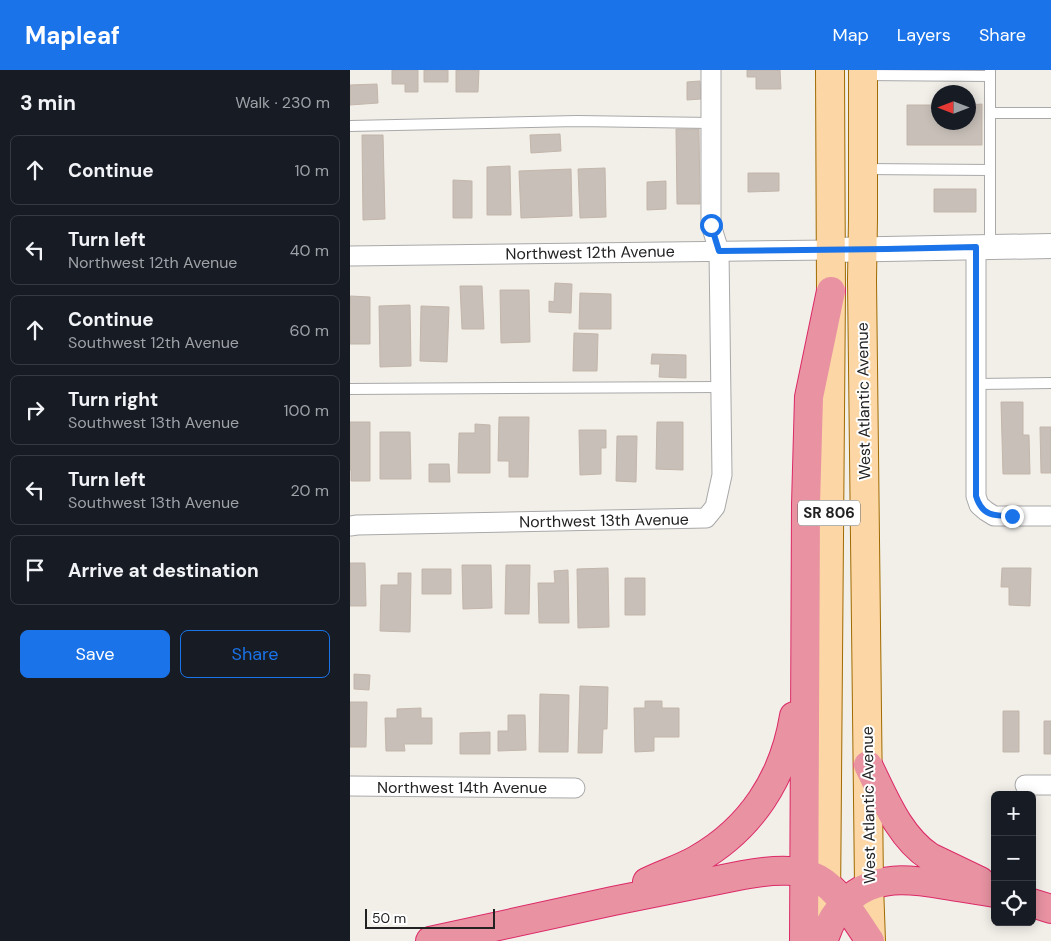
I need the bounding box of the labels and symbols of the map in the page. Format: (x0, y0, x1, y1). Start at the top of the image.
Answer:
north arrow (931, 85, 976, 130)
route start (700, 214, 723, 237)
street label: Northwest 12th Avenue (505, 241, 675, 264)
street label: West Atlantic Avenue (852, 322, 875, 480)
road number: SR 806 (798, 500, 860, 526)
route end (1001, 505, 1024, 528)
street label: Northwest 13th Avenue (519, 509, 689, 532)
street label: West Atlantic Avenue (857, 726, 880, 884)
street label: Northwest 14th Avenue (377, 777, 547, 798)
scale bar (365, 906, 495, 929)

